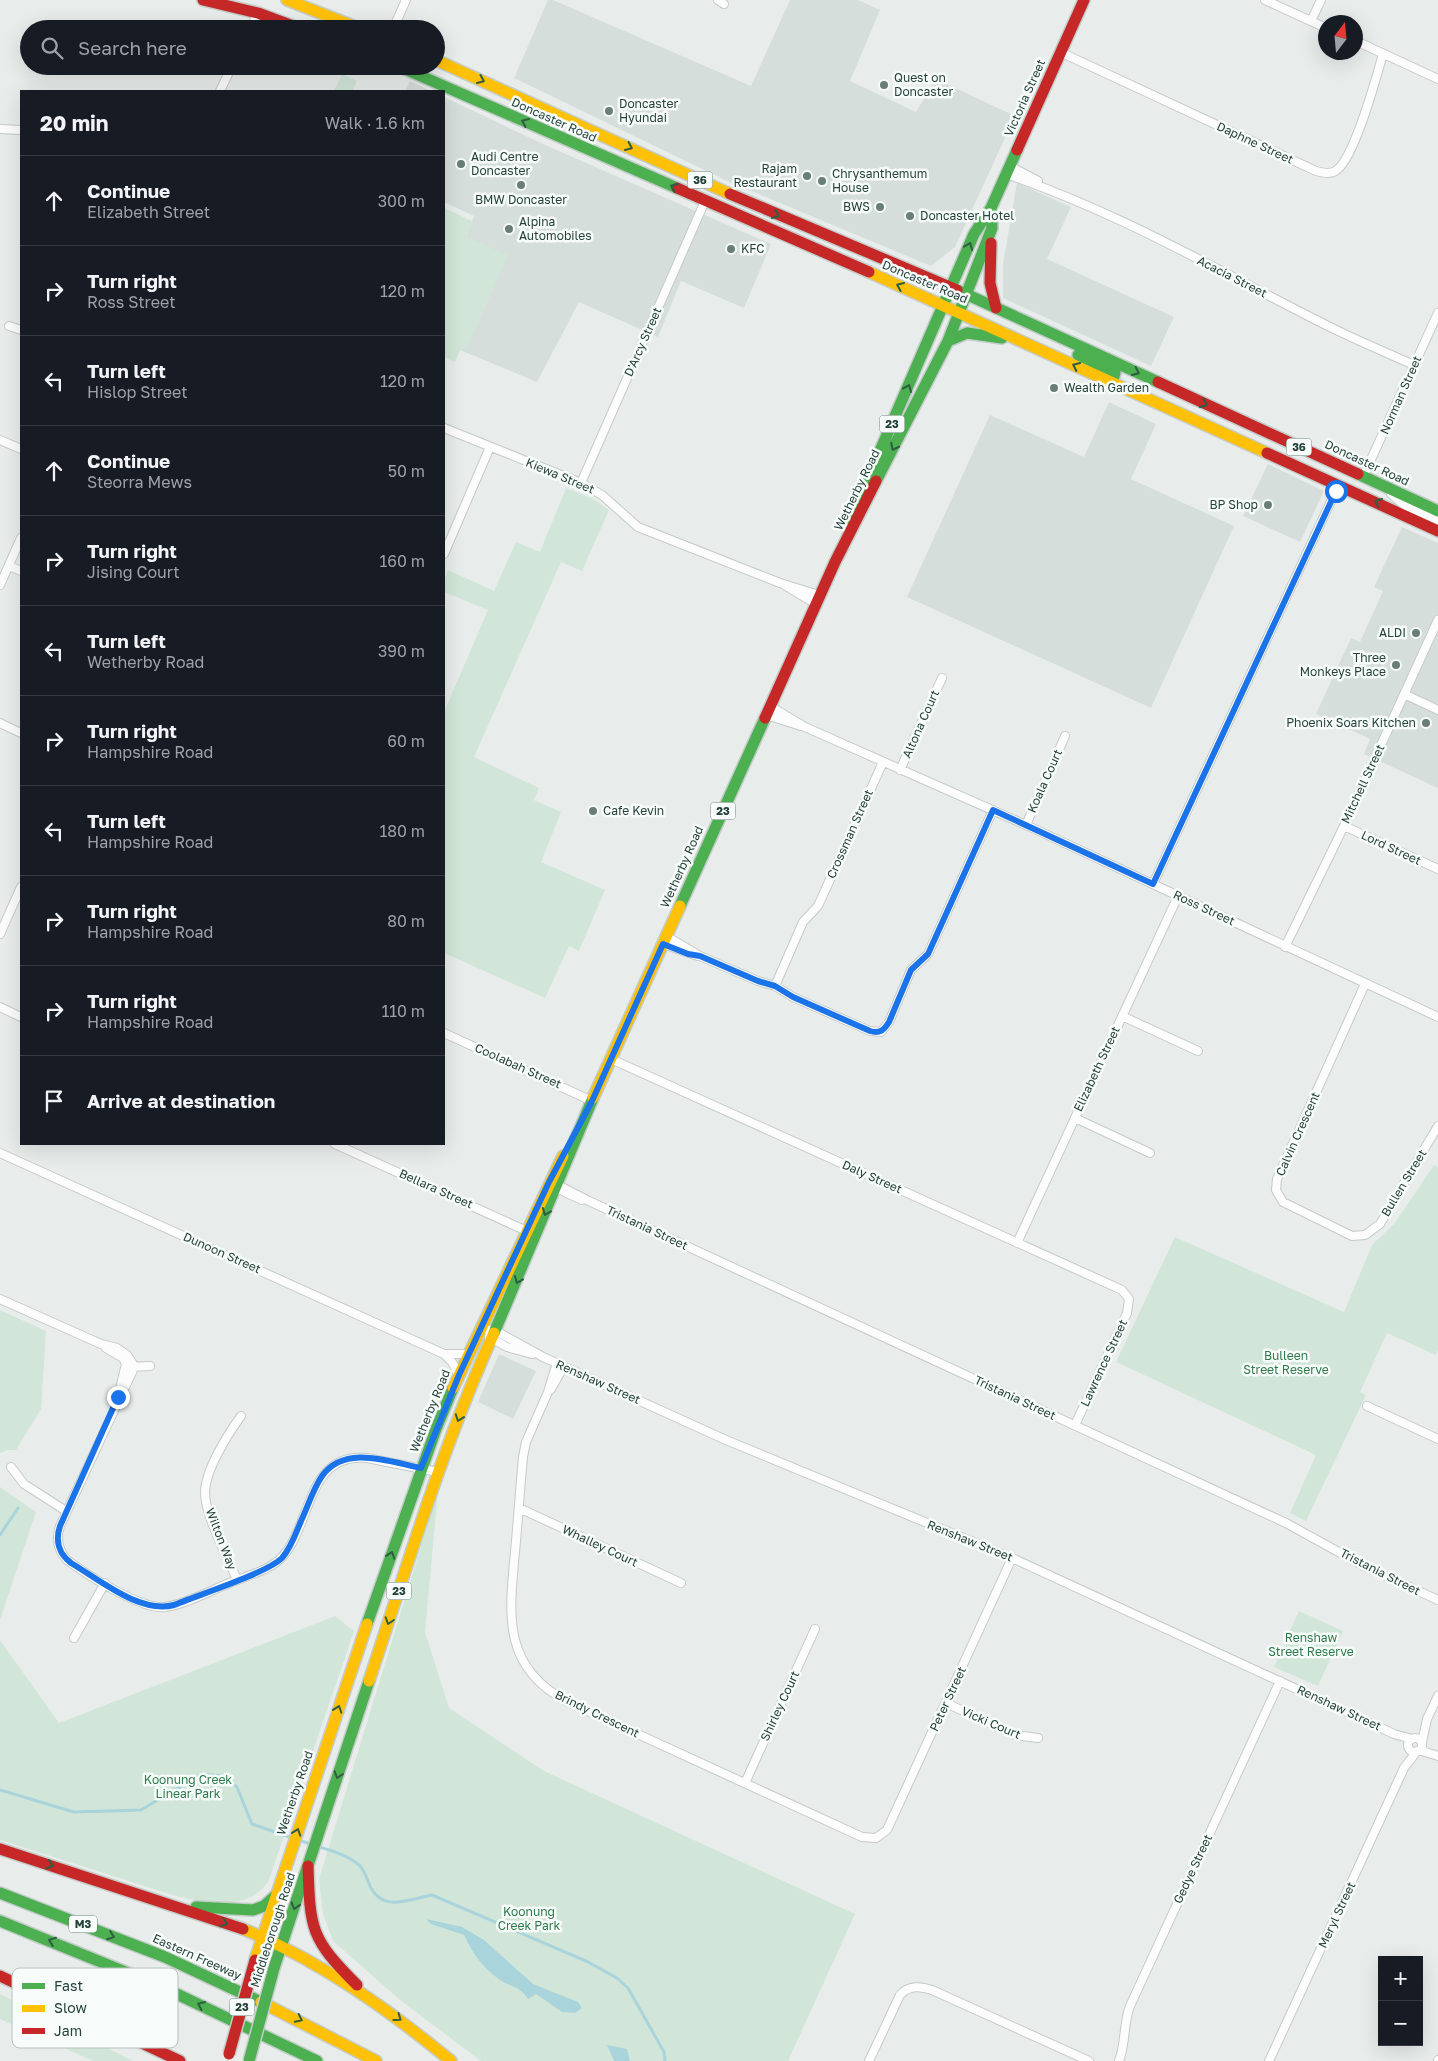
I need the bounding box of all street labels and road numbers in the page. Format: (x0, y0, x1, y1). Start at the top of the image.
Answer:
street label: Victoria Street (1001, 57, 1048, 139)
street label: Doncaster Road (509, 94, 599, 145)
street label: Daphne Street (1215, 118, 1296, 167)
road number: 36 (688, 172, 712, 188)
street label: Acacia Street (1195, 253, 1270, 301)
street label: Doncaster Road (880, 257, 970, 306)
street label: D'Arcy Street (621, 305, 665, 379)
street label: Norman Street (1377, 353, 1425, 436)
road number: 23 (880, 416, 904, 432)
street label: Doncaster Road (1323, 436, 1412, 489)
road number: 36 (1286, 438, 1312, 456)
street label: Wetherby Road (831, 447, 883, 533)
street label: Kiewa Street (524, 454, 597, 497)
street label: Altona Court (899, 687, 942, 760)
street label: Mitchell Street (1338, 742, 1387, 826)
street label: Koala Court (1024, 747, 1065, 815)
street label: Crossman Street (823, 787, 876, 881)
road number: 23 (710, 802, 736, 819)
street label: Wetherby Road (657, 824, 706, 910)
street label: Lord Street (1359, 827, 1424, 868)
street label: Ross Street (1171, 887, 1238, 928)
street label: Elizabeth Street (1070, 1024, 1123, 1114)
street label: Coolabah Street (473, 1040, 564, 1091)
street label: Calvin Crescent (1272, 1089, 1323, 1178)
street label: Bullen Street (1378, 1146, 1430, 1219)
street label: Daly Street (840, 1157, 905, 1196)
street label: Bellara Street (397, 1166, 476, 1212)
street label: Tristania Street (604, 1202, 690, 1253)
street label: Dunoon Street (181, 1229, 264, 1276)
street label: Lawrence Street (1077, 1317, 1130, 1409)
street label: Renshaw Street (554, 1356, 643, 1407)
street label: Wetherby Road (406, 1367, 453, 1454)
street label: Tristania Street (972, 1372, 1058, 1423)
street label: Wilton Way (203, 1506, 240, 1572)
street label: Renshaw Street (925, 1517, 1015, 1565)
street label: Whalley Court (560, 1521, 641, 1570)
street label: Tristania Street (1338, 1545, 1423, 1598)
road number: 23 (386, 1582, 412, 1600)
street label: Peter Street (926, 1664, 969, 1734)
street label: Shirley Court (757, 1668, 802, 1743)
street label: Renshaw Street (1295, 1682, 1384, 1734)
street label: Brindy Crescent (553, 1687, 642, 1741)
street label: Vicki Court (959, 1703, 1023, 1742)
street label: Wetherby Road (273, 1749, 316, 1837)
street label: Gedye Street (1170, 1832, 1215, 1906)
street label: Middleborough Road (247, 1871, 298, 1989)
street label: Meryl Street (1315, 1879, 1359, 1950)
road number: M3 (69, 1916, 97, 1932)
street label: Eastern Freeway (151, 1930, 244, 1983)
road number: 23 (230, 1998, 254, 2015)

